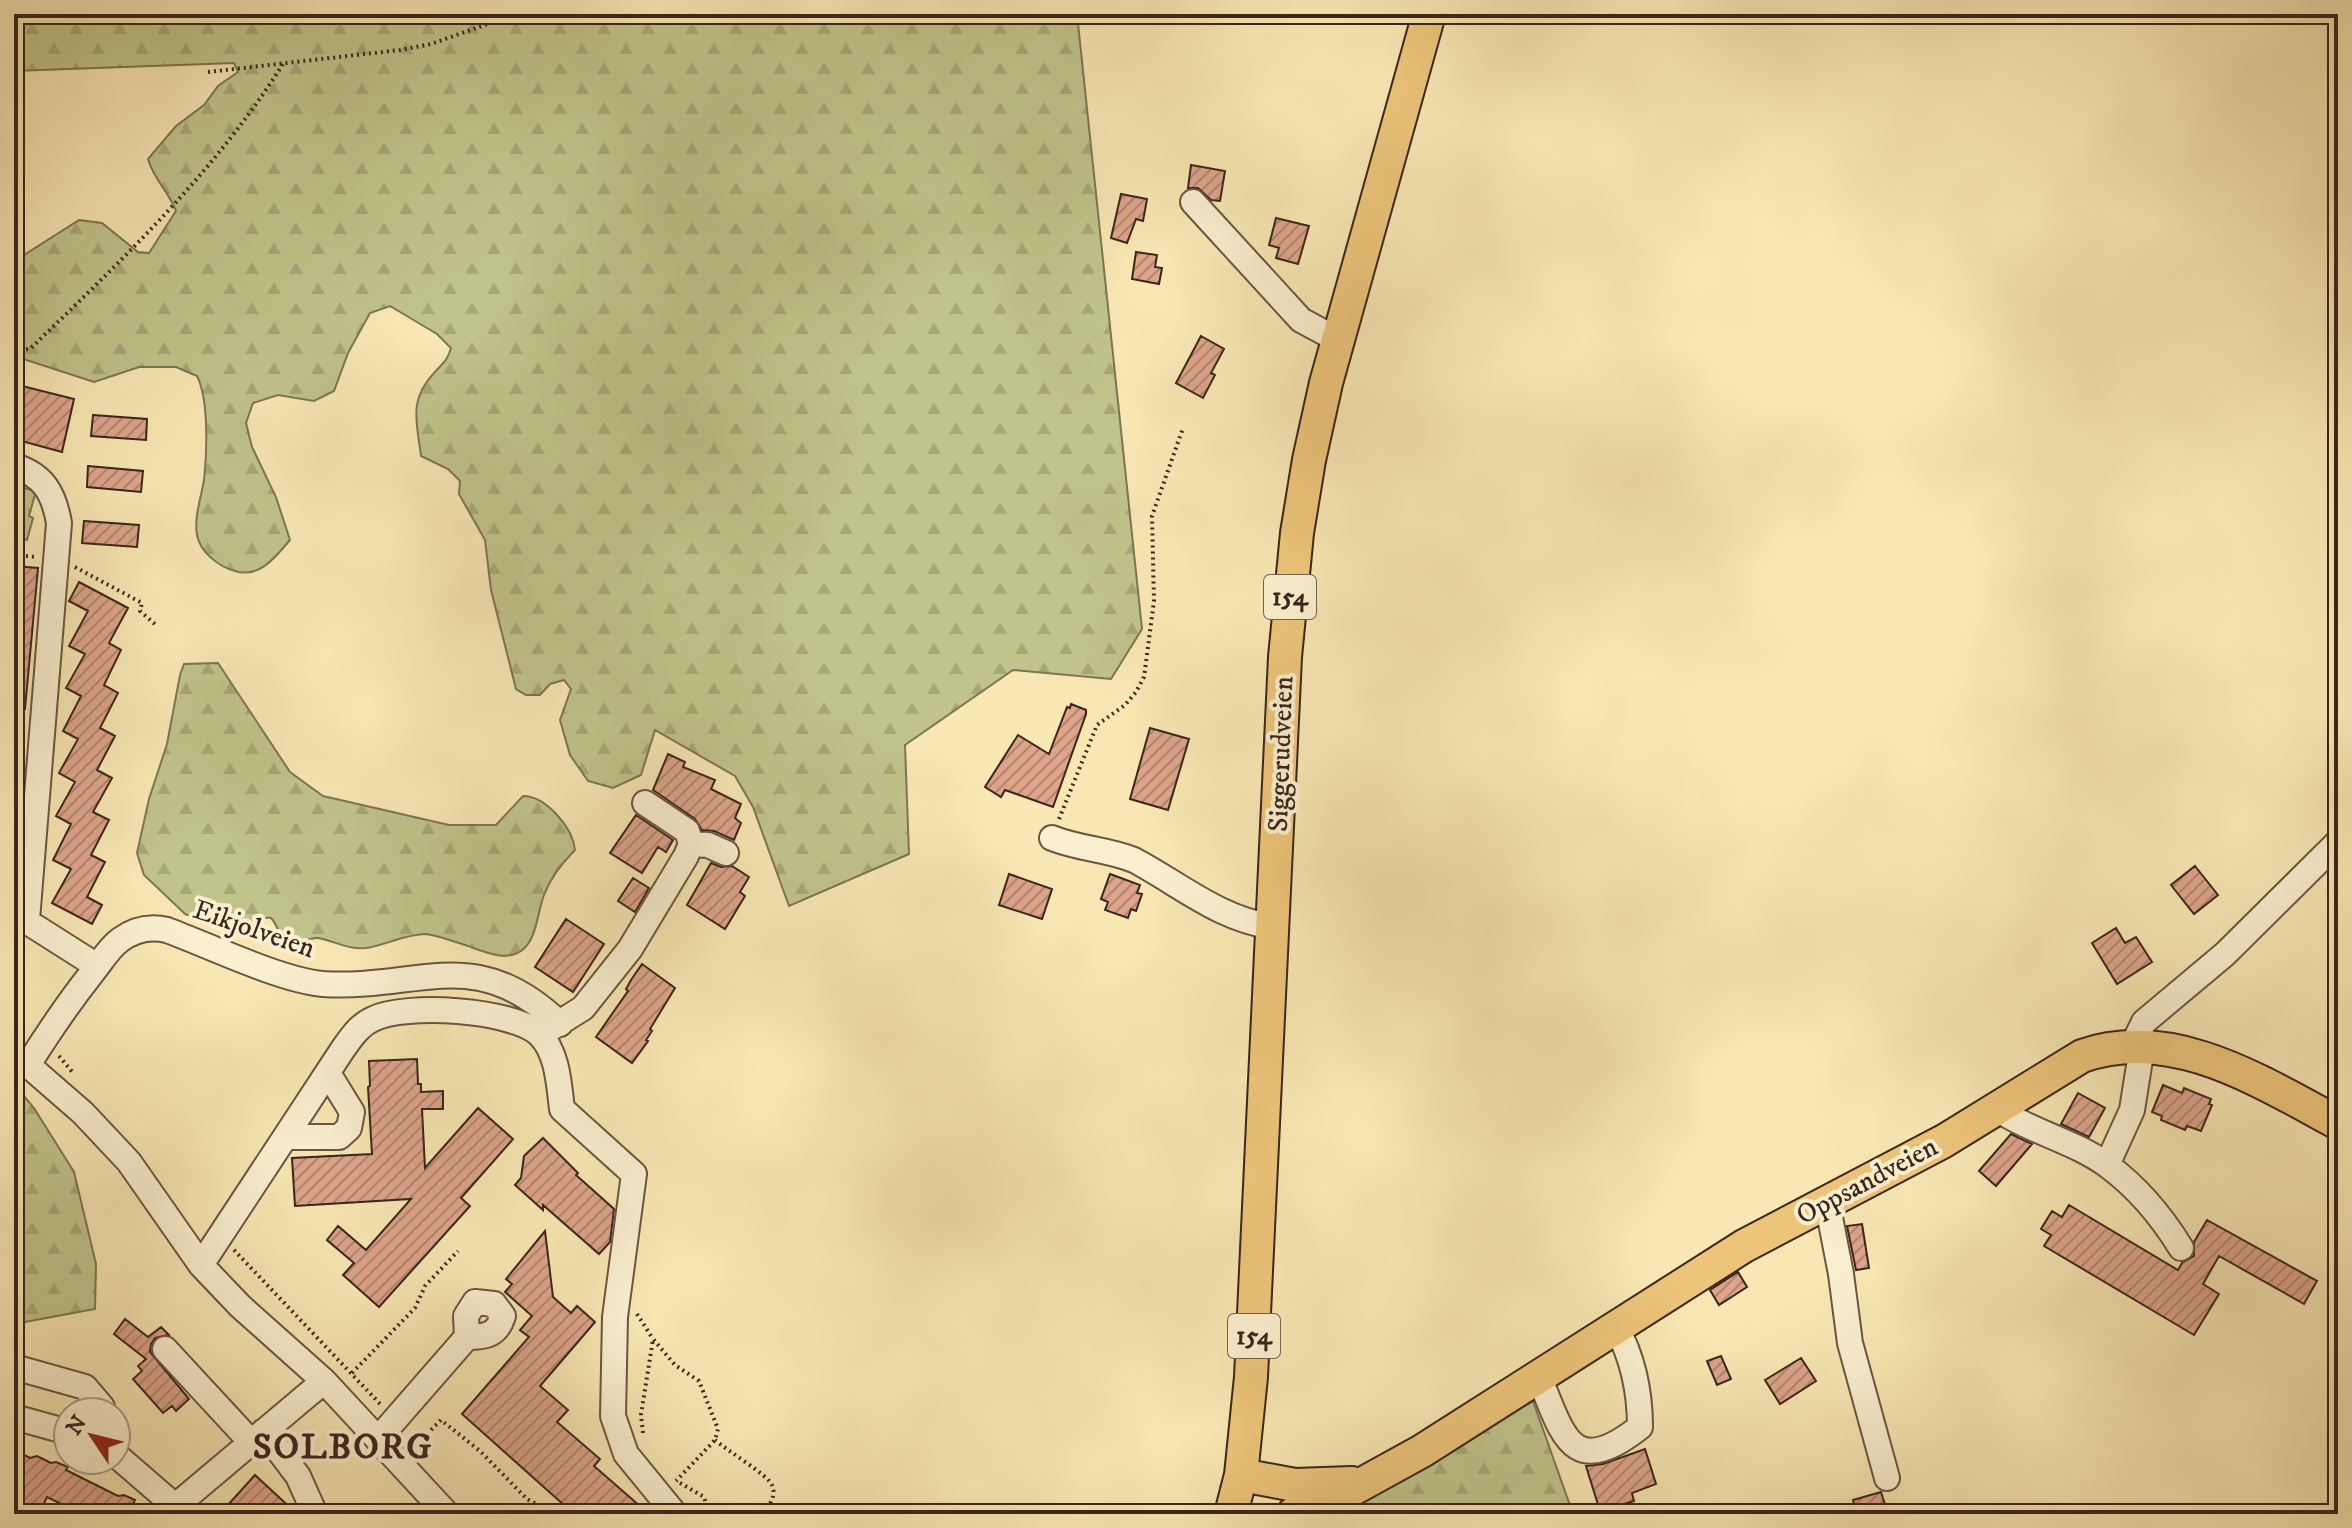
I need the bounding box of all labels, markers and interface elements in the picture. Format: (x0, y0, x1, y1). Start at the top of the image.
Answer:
road number: 154 (1264, 575, 1316, 619)
street label: Siggerudveien (1261, 675, 1301, 832)
street label: Eikjolveien (188, 892, 320, 966)
street label: Oppsandveien (1790, 1129, 1944, 1233)
road number: 154 (1228, 1314, 1280, 1358)
north arrow (52, 1396, 132, 1476)
text: N (61, 1410, 93, 1441)
district label: SOLBORG (253, 1425, 433, 1470)

